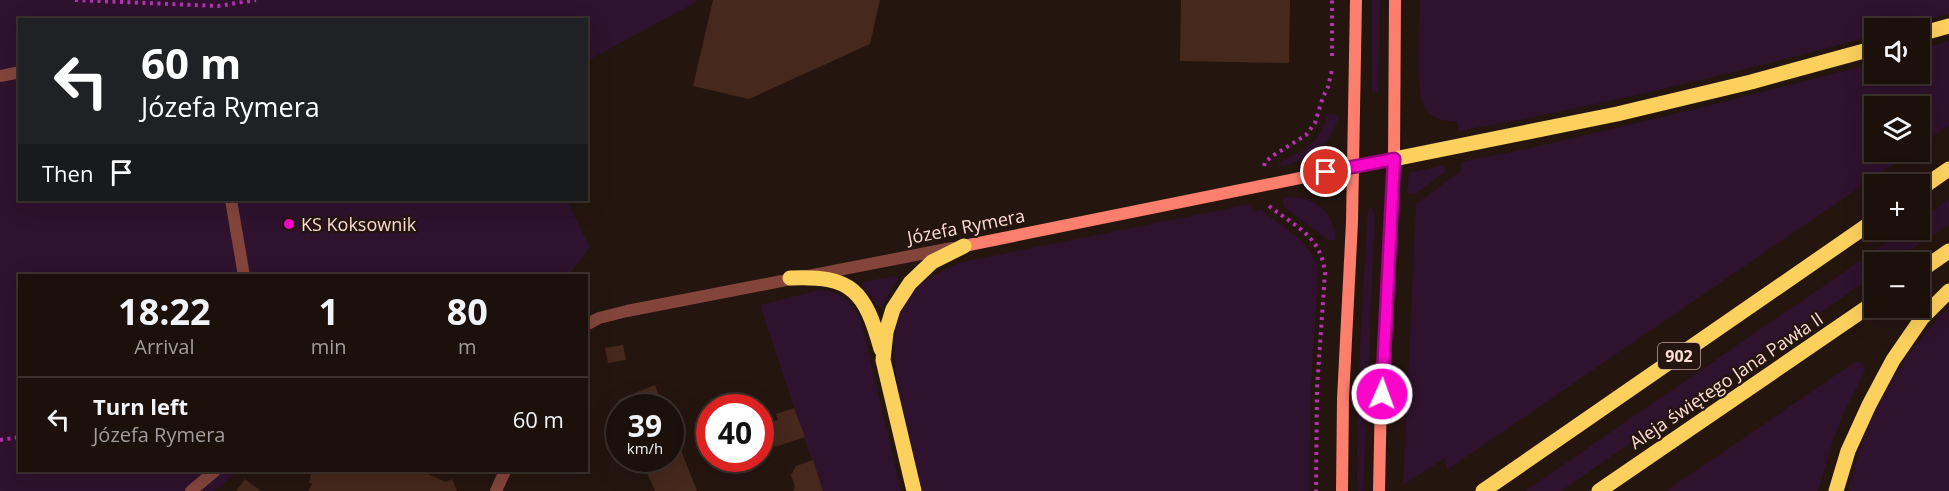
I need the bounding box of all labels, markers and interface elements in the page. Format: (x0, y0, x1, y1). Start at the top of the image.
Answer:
map controls (1864, 18, 1930, 318)
button: sound (1864, 18, 1930, 84)
text: 60 m (141, 34, 241, 91)
icon: left (42, 42, 120, 120)
text: Józefa Rymera (141, 88, 320, 125)
button: layers (1864, 96, 1930, 162)
pin (1300, 146, 1351, 197)
icon: arrive (1309, 155, 1342, 188)
icon: arrive (105, 156, 138, 189)
text: Then (42, 158, 93, 188)
button: + (1864, 174, 1930, 240)
street label: Józefa Rymera (903, 203, 1027, 250)
place label: KS Koksownik (301, 212, 417, 236)
marker: KS Koksownik (282, 217, 296, 231)
button: − (1864, 252, 1930, 318)
text: 18:22 (118, 287, 211, 336)
text: 1 (318, 287, 339, 336)
text: 80 (447, 287, 488, 336)
street label: Aleja świętego Jana Pawła II (1624, 306, 1828, 454)
text: Arrival (134, 333, 195, 360)
text: min (311, 333, 347, 360)
text: m (458, 333, 477, 360)
road number: 902 (1658, 343, 1700, 369)
position arrow (1350, 362, 1414, 426)
text: Turn left (93, 391, 188, 421)
speed limit sign: 40 (696, 394, 774, 472)
icon: left (42, 403, 75, 436)
text: 60 m (513, 404, 564, 434)
text: 39 (628, 405, 662, 446)
text: Józefa Rymera (93, 421, 225, 448)
text: km/h (627, 438, 663, 458)

